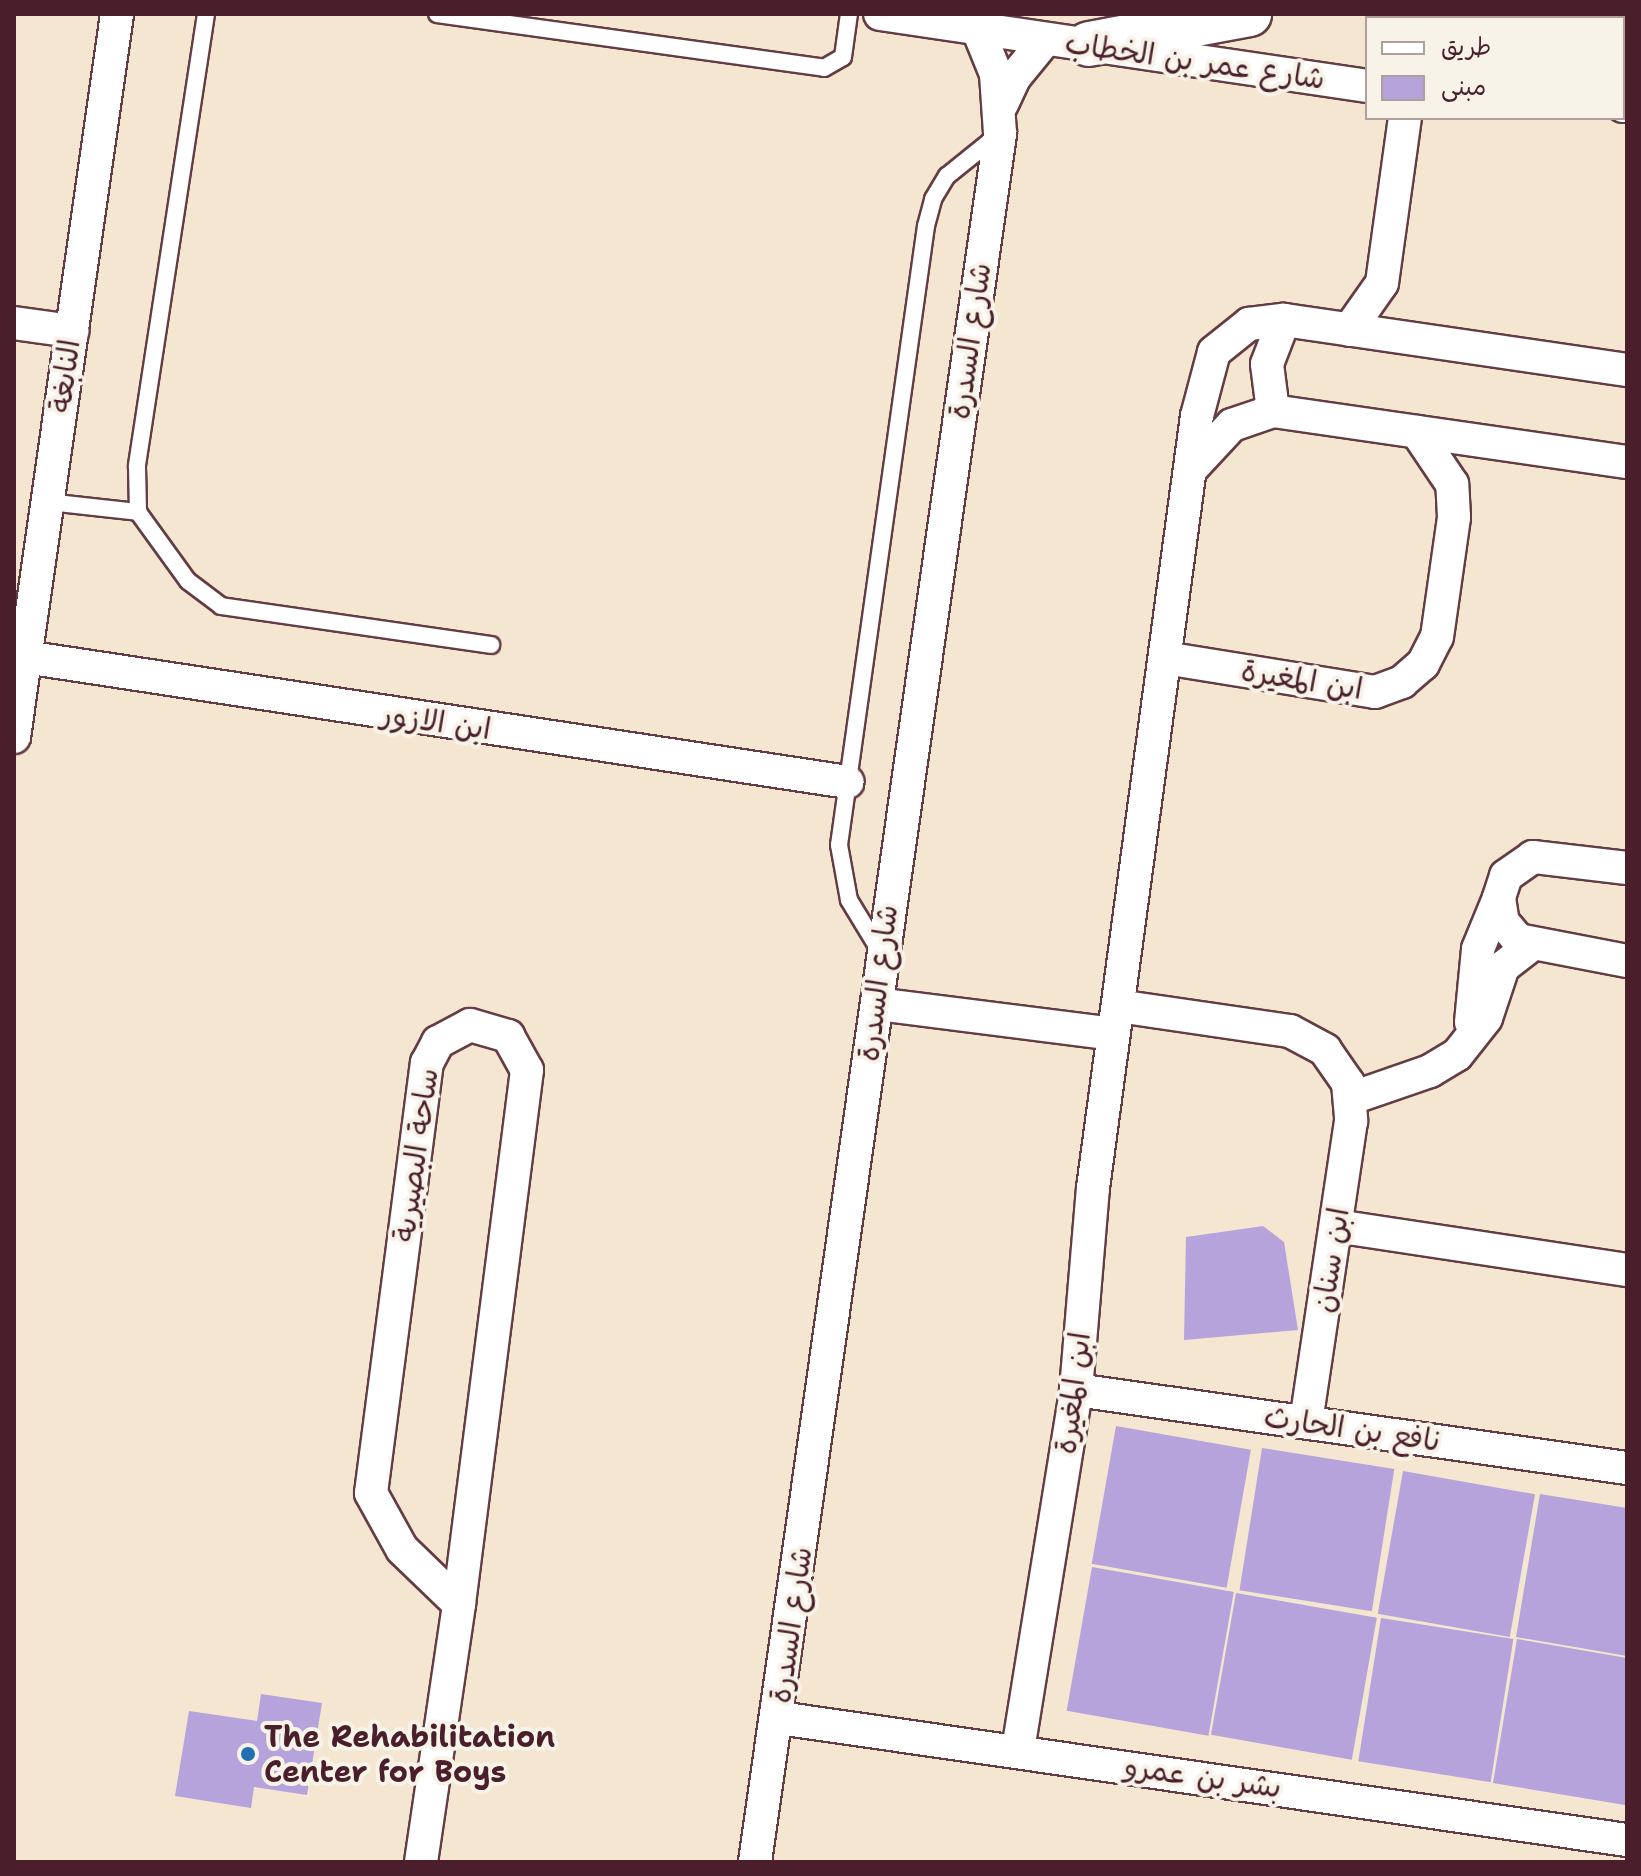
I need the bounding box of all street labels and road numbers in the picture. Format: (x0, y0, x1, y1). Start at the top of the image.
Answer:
street label: شارع عمر بن الخطاب (1063, 25, 1327, 97)
street label: شارع السدرة (941, 261, 999, 421)
street label: النابغة (42, 337, 88, 415)
street label: ابن المغيرة (1239, 653, 1365, 707)
street label: ابن الازور (379, 696, 493, 748)
street label: شارع السدرة (851, 903, 905, 1063)
street label: ساحة البصيرية (386, 1066, 446, 1244)
street label: ابن سنان (1305, 1205, 1357, 1315)
street label: ابن المغيرة (1048, 1330, 1098, 1456)
street label: نافع بن الحارث (1262, 1399, 1442, 1459)
street label: شارع السدرة (762, 1545, 820, 1705)
street label: بشر بن عمرو (1122, 1748, 1284, 1806)

